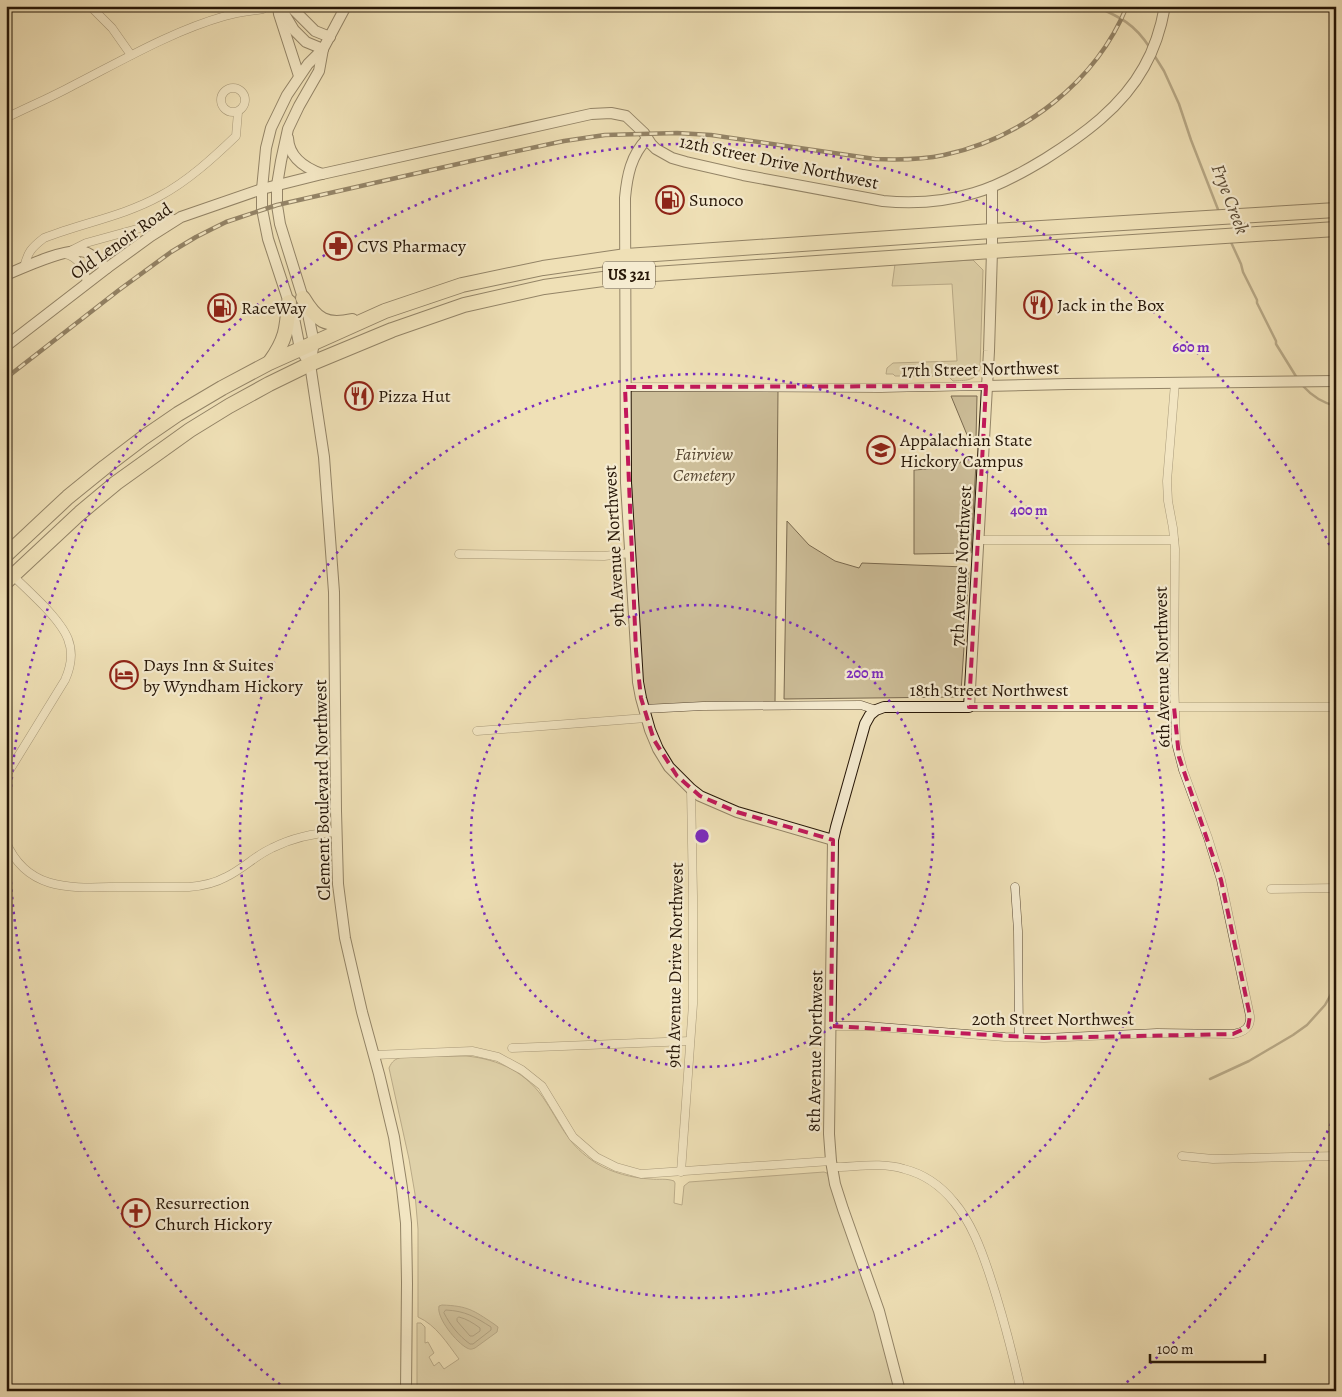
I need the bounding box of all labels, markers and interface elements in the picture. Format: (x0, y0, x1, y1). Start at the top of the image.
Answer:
street label: 12th Street Drive Northwest (677, 129, 881, 195)
water label: Frye Creek (1205, 160, 1255, 238)
fuel station icon: Sunoco (655, 185, 685, 215)
place label: Sunoco (689, 188, 743, 212)
street label: Old Lenoir Road (65, 197, 177, 285)
pharmacy icon: CVS Pharmacy (323, 231, 353, 261)
place label: CVS Pharmacy (357, 234, 467, 258)
road number: US 321 (603, 262, 655, 288)
restaurant icon: Jack in the Box (1023, 290, 1053, 320)
fuel station icon: RaceWay (207, 293, 237, 323)
place label: Jack in the Box (1057, 293, 1165, 317)
place label: RaceWay (241, 296, 307, 320)
text: 600 m (1172, 337, 1210, 357)
street label: 17th Street Northwest (901, 356, 1059, 382)
restaurant icon: Pizza Hut (344, 381, 374, 411)
place label: Pizza Hut (378, 384, 451, 408)
place label: Appalachian State Hickory Campus (899, 428, 1032, 473)
school or university icon: Appalachian State Hickory Campus (866, 435, 896, 465)
park label: Fairview Cemetery (673, 442, 735, 487)
street label: 9th Avenue Northwest (598, 465, 630, 627)
street label: 7th Avenue Northwest (945, 485, 977, 647)
text: 400 m (1010, 500, 1048, 520)
street label: 6th Avenue Northwest (1149, 586, 1175, 748)
place label: Days Inn & Suites by Wyndham Hickory (143, 653, 304, 698)
hotel icon: Days Inn & Suites by Wyndham Hickory (109, 660, 139, 690)
text: 200 m (846, 663, 884, 683)
street label: 18th Street Northwest (909, 678, 1069, 702)
street label: Clement Boulevard Northwest (308, 679, 336, 901)
centre of rings (693, 827, 711, 845)
street label: 9th Avenue Drive Northwest (661, 862, 689, 1068)
street label: 8th Avenue Northwest (802, 970, 828, 1132)
street label: 20th Street Northwest (972, 1007, 1134, 1031)
place label: Resurrection Church Hickory (155, 1191, 273, 1236)
church icon: Resurrection Church Hickory (121, 1198, 151, 1228)
scale bar (1150, 1332, 1264, 1364)
text: 100 m (1157, 1339, 1194, 1359)

